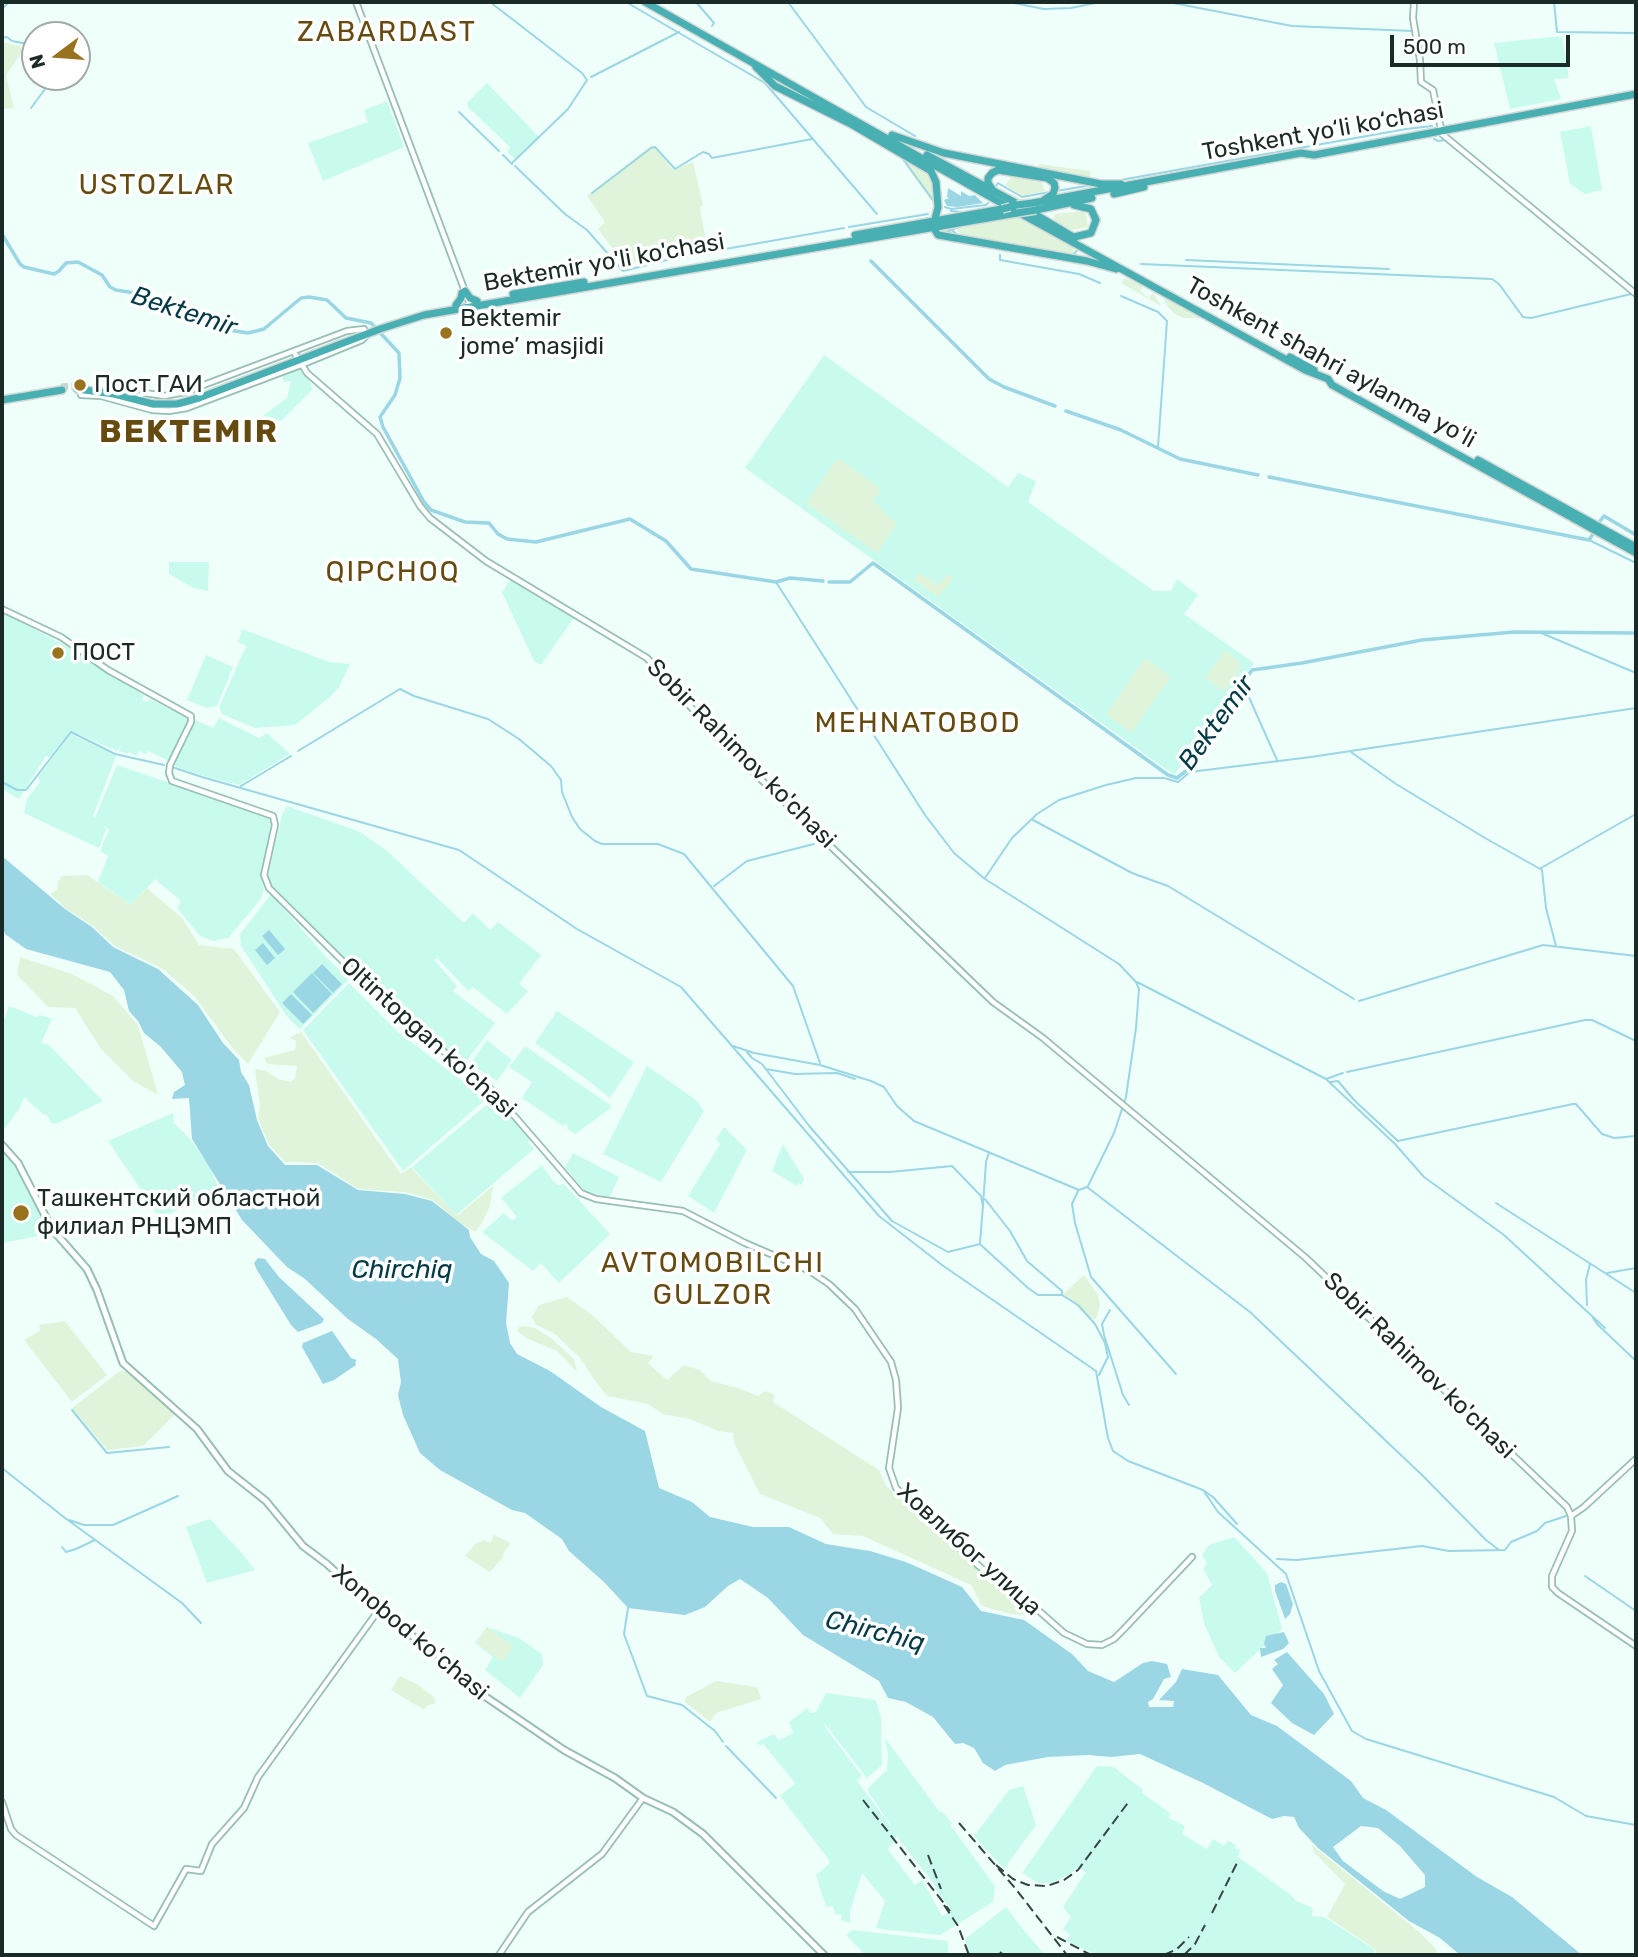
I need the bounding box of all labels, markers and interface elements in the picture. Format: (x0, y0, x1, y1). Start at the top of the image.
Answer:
district label: ZABARDAST (298, 16, 476, 50)
north arrow (21, 21, 91, 91)
scale bar (1393, 21, 1573, 65)
text: 500 m (1403, 34, 1466, 59)
text: N (24, 52, 50, 71)
street label: Toshkent yo‘li ko‘chasi (1200, 97, 1446, 167)
district label: USTOZLAR (79, 169, 235, 203)
street label: Bektemir yo'li ko'chasi (481, 228, 727, 298)
street label: Toshkent shahri aylanma yoʻli (1181, 271, 1481, 455)
water label: Bektemir (127, 280, 241, 344)
place label: Bektemir jome’ masjidi (460, 305, 604, 361)
marker: Bektemir jome’ masjidi (438, 325, 454, 341)
place label: Пост ГАИ (94, 371, 203, 399)
marker: Пост ГАИ (72, 377, 88, 393)
district label: BEKTEMIR (100, 414, 278, 452)
district label: QIPCHOQ (326, 556, 460, 590)
place label: ПОСТ (72, 639, 135, 667)
marker: ПОСТ (50, 645, 66, 661)
street label: Sobir Rahimov ko'chasi (640, 653, 842, 855)
water label: Bektemir (1172, 670, 1262, 776)
district label: MEHNATOBOD (816, 707, 1020, 741)
street label: Oltintopgan ko'chasi (335, 952, 521, 1124)
place label: Ташкентский областной филиал РНЦЭМП (37, 1185, 320, 1241)
marker: Ташкентский областной филиал РНЦЭМП (11, 1203, 31, 1223)
district label: AVTOMOBILCHI GULZOR (603, 1247, 823, 1313)
water label: Chirchiq (351, 1254, 453, 1286)
street label: Sobir Rahimov ko'chasi (1317, 1267, 1521, 1465)
street label: Ховлибог улица (891, 1478, 1047, 1622)
street label: Xonobod koʻchasi (326, 1559, 494, 1707)
water label: Chirchiq (822, 1605, 928, 1659)

